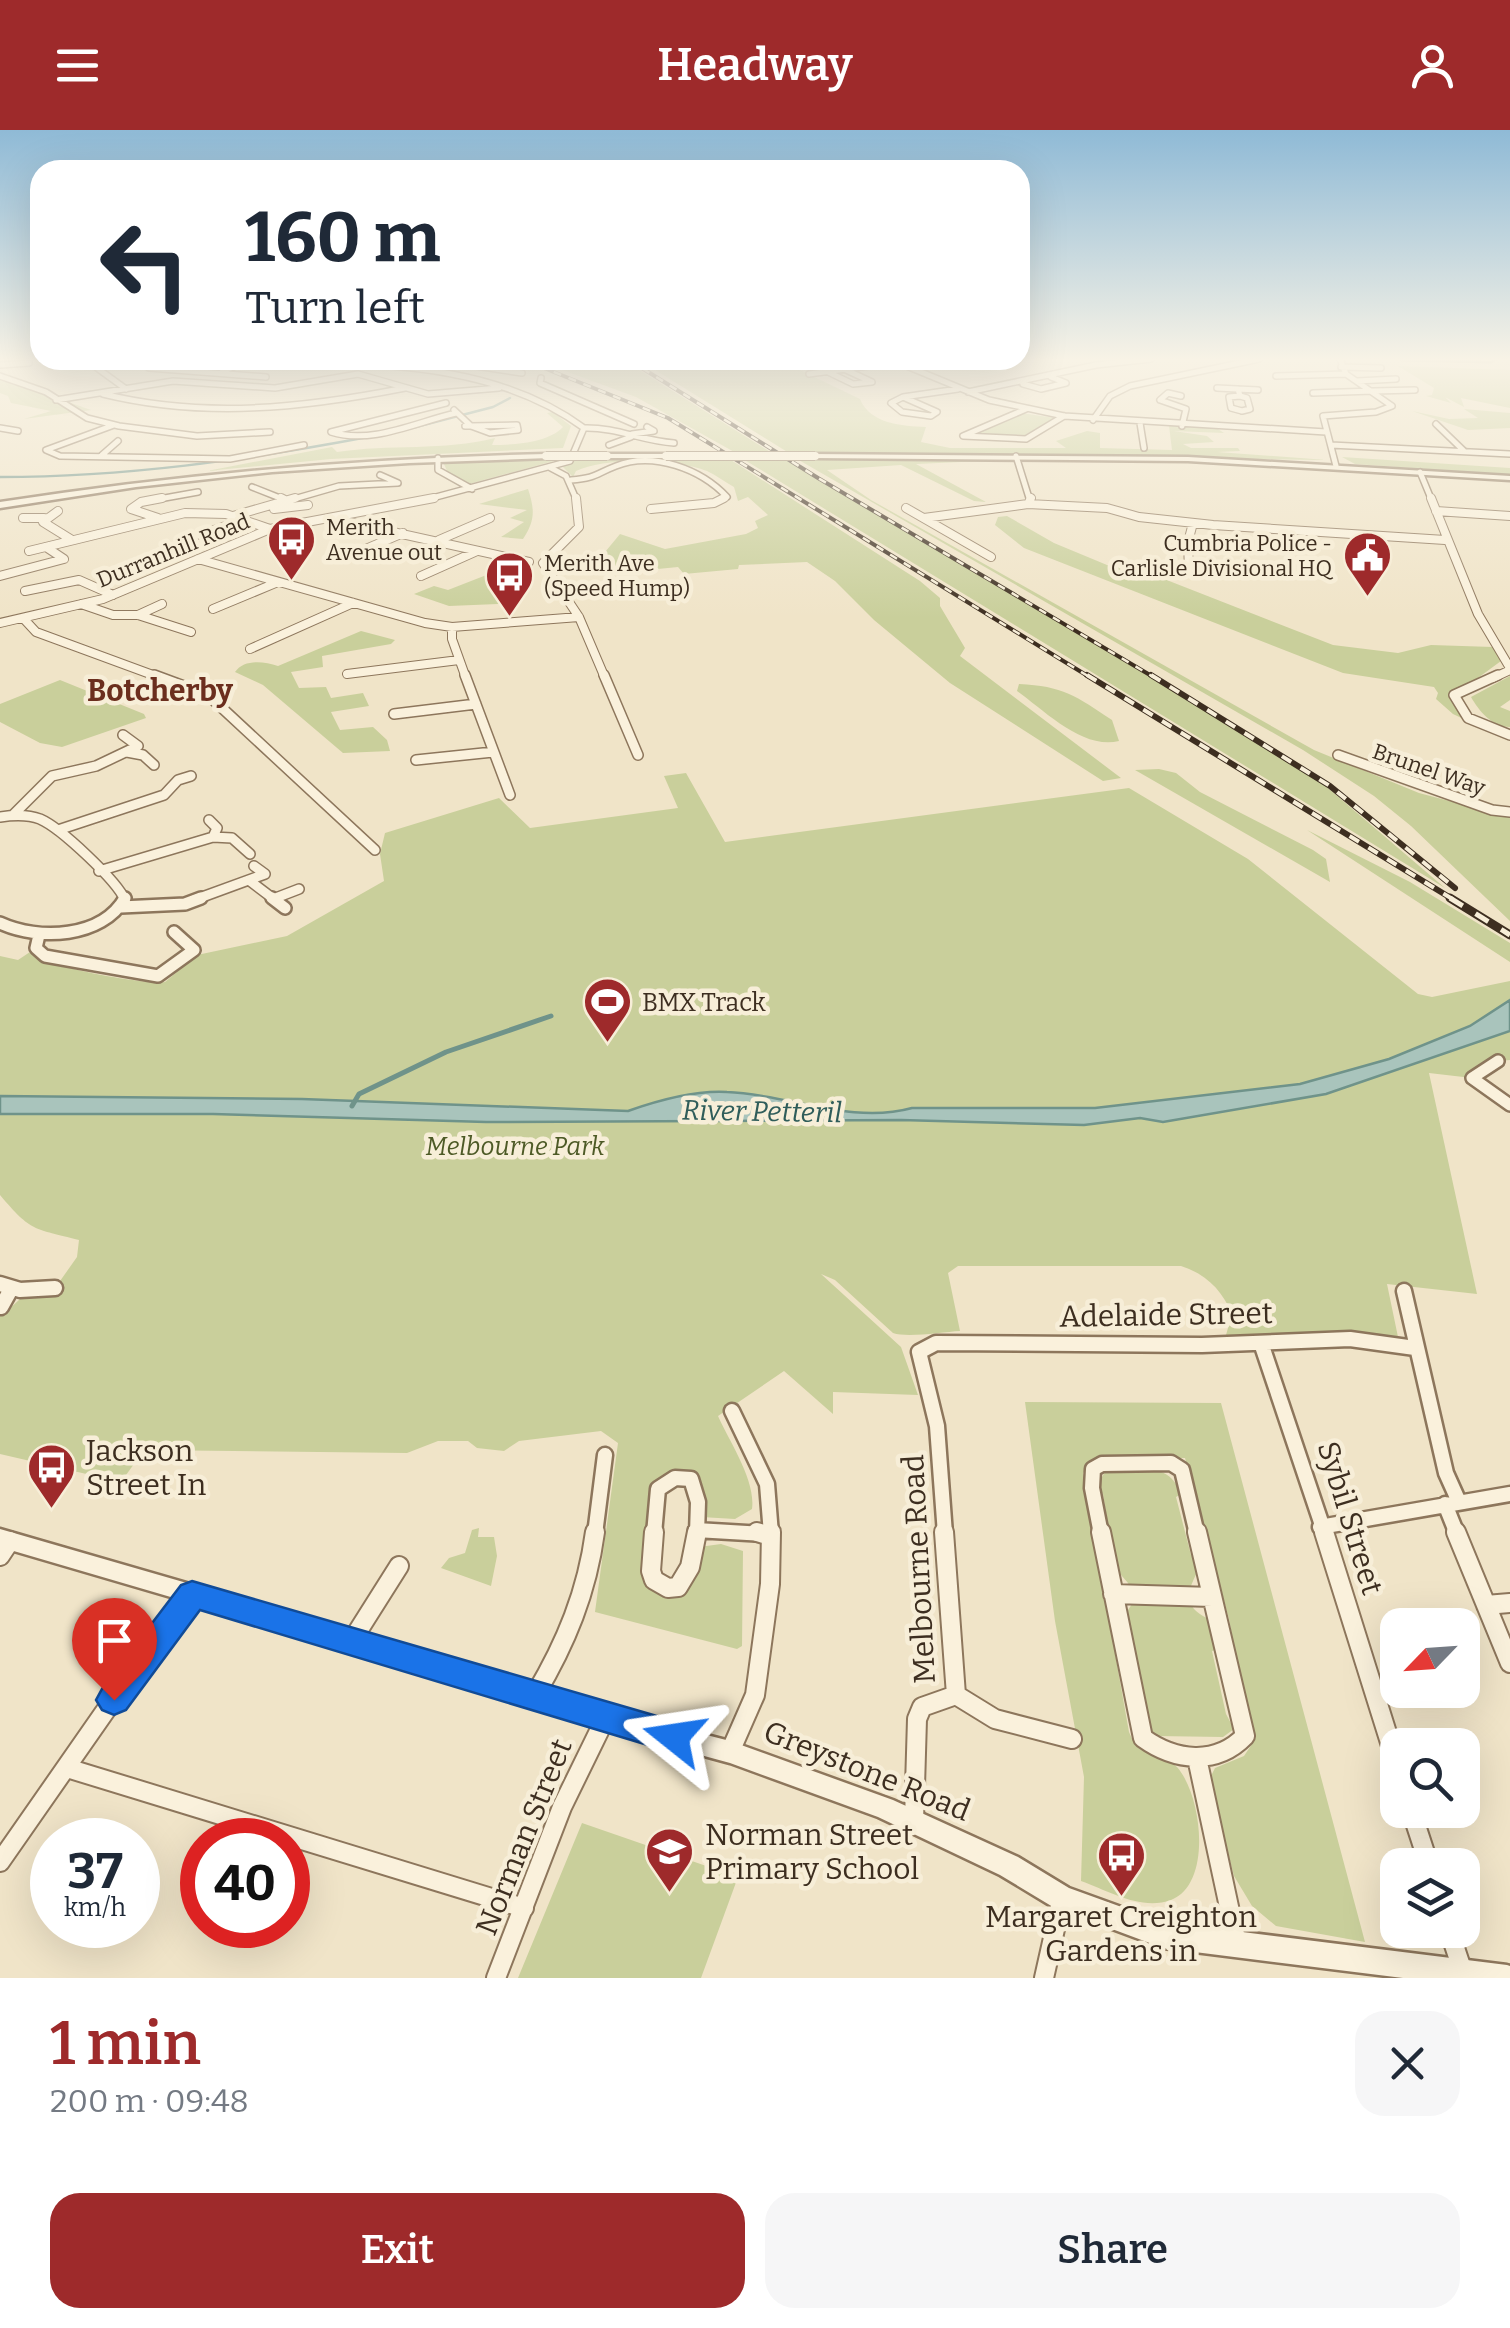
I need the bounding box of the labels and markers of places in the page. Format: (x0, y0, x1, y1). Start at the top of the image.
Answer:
bus stop icon: Merith Avenue out (265, 514, 317, 582)
place label: Merith Avenue out (326, 514, 442, 566)
place label: Cumbria Police - Carlisle Divisional HQ (1111, 530, 1333, 582)
public building icon: Cumbria Police - Carlisle Divisional HQ (1341, 530, 1393, 598)
bus stop icon: Merith Ave (Speed Hump) (483, 550, 535, 618)
place label: Merith Ave (Speed Hump) (544, 550, 690, 602)
sports icon: BMX Track (581, 976, 633, 1044)
place label: BMX Track (642, 988, 767, 1018)
place label: Jackson Street In (85, 1433, 206, 1503)
bus stop icon: Jackson Street In (25, 1442, 77, 1510)
pin (72, 1598, 157, 1701)
place label: Norman Street Primary School (705, 1817, 919, 1887)
school or university icon: Norman Street Primary School (644, 1826, 696, 1894)
bus stop icon: Margaret Creighton Gardens in (1095, 1830, 1147, 1898)
place label: Margaret Creighton Gardens in (985, 1899, 1257, 1969)

